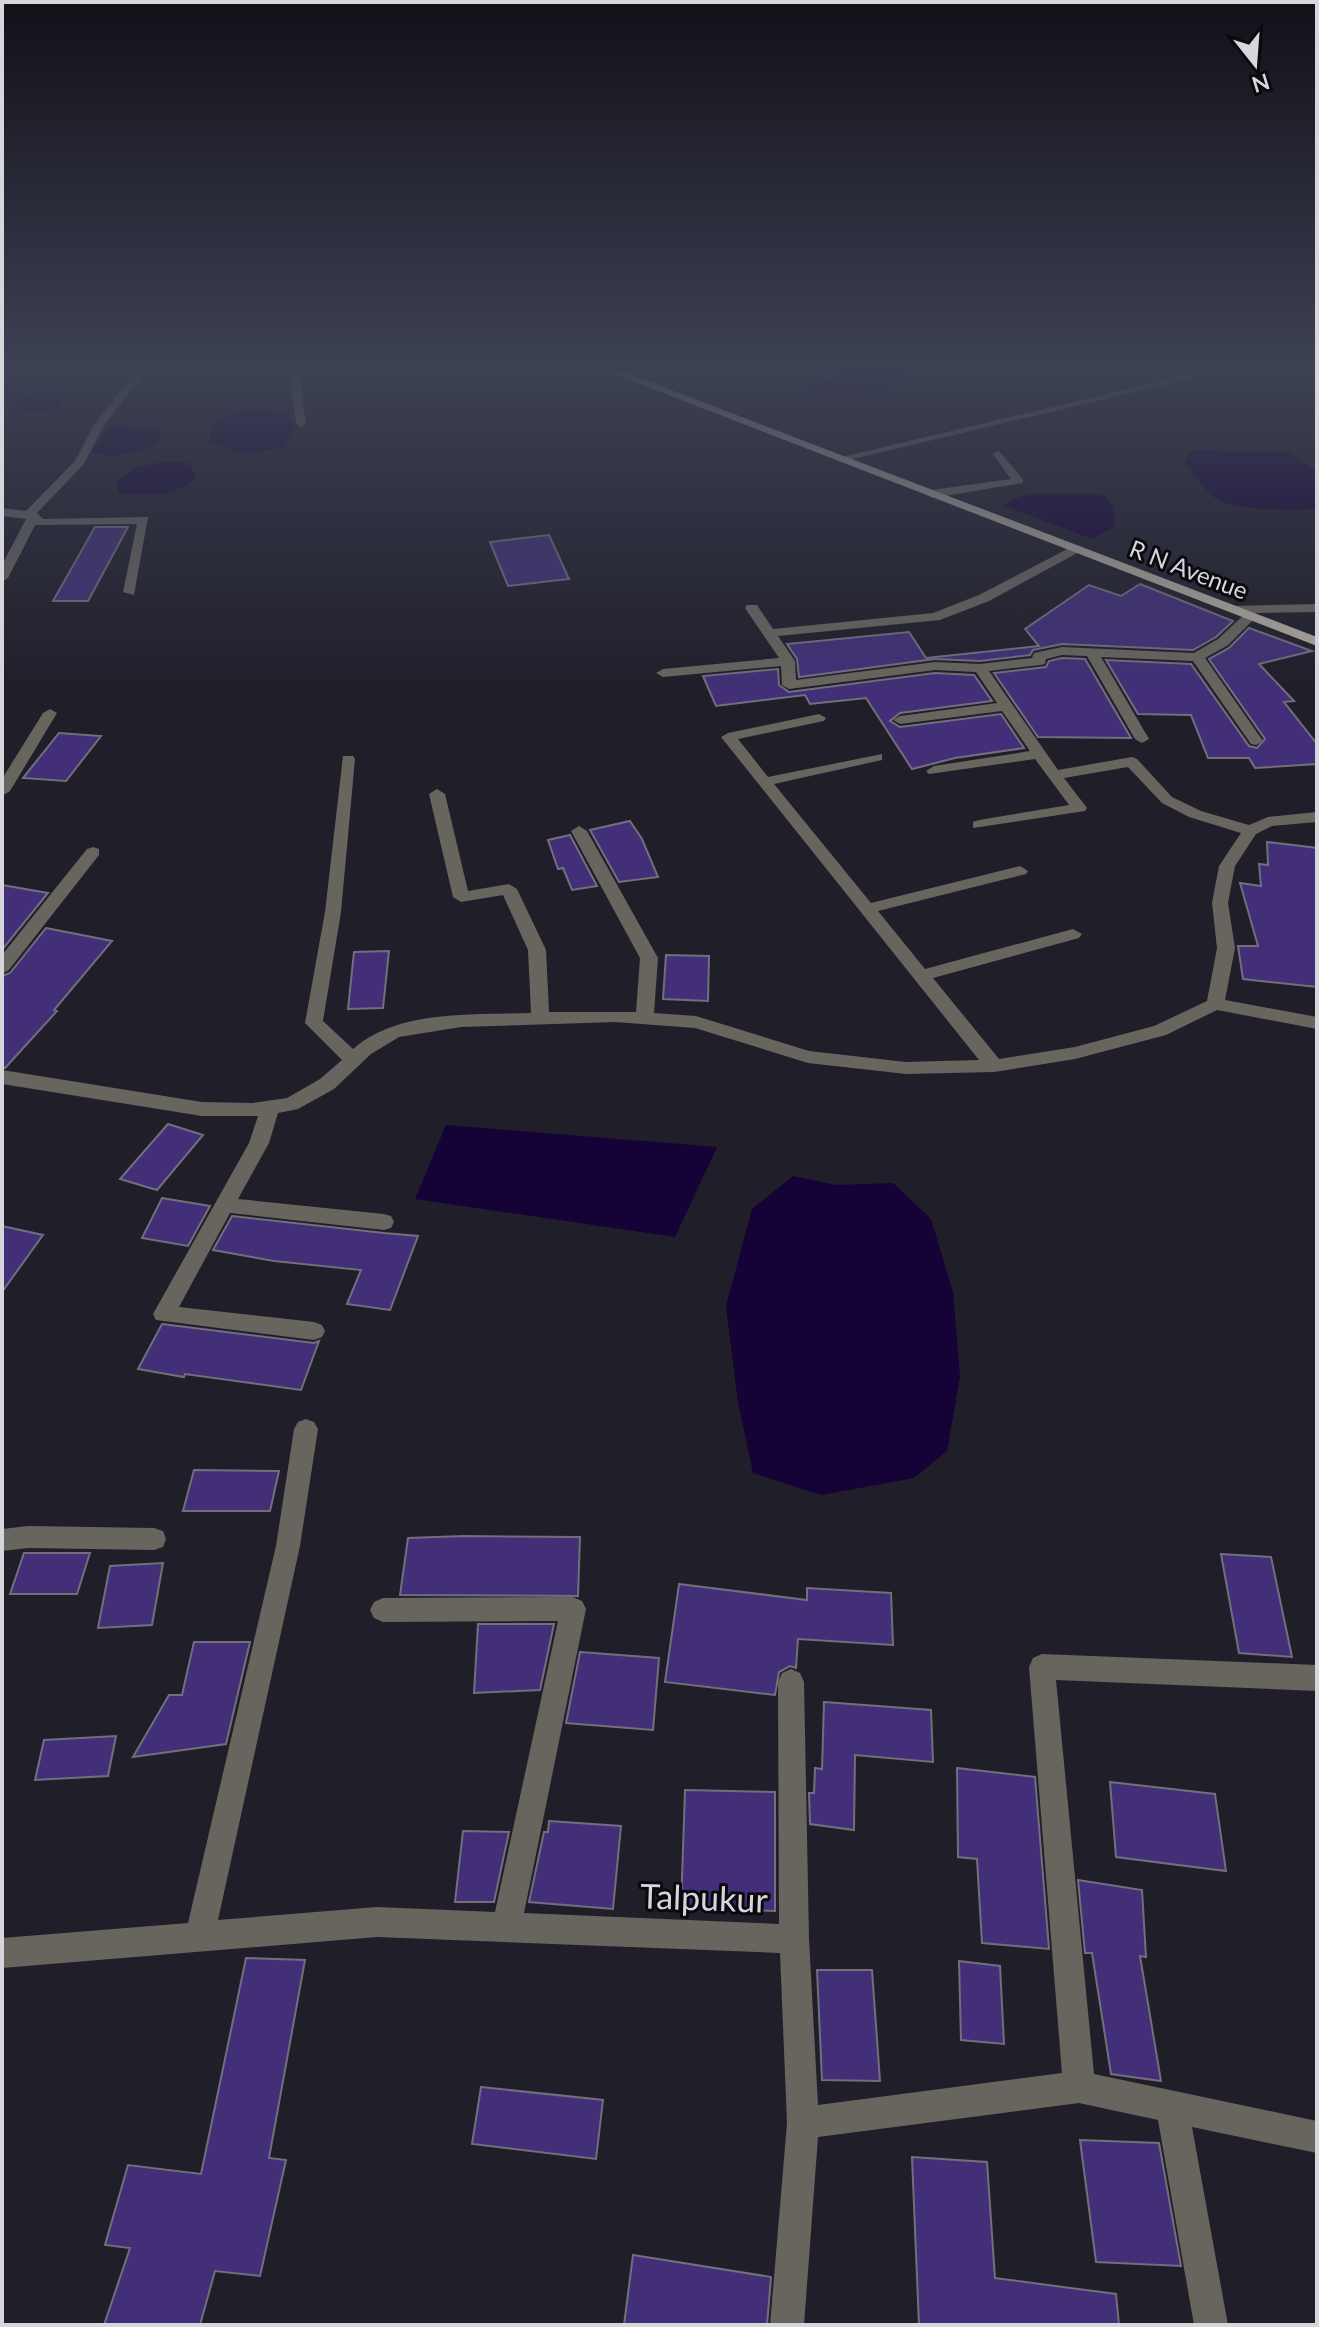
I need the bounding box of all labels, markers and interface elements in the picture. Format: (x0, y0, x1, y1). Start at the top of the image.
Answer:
north arrow (1215, 24, 1295, 104)
text: N (1249, 68, 1273, 99)
street label: R N Avenue (1126, 533, 1252, 605)
street label: Talpukur (639, 1874, 769, 1920)

